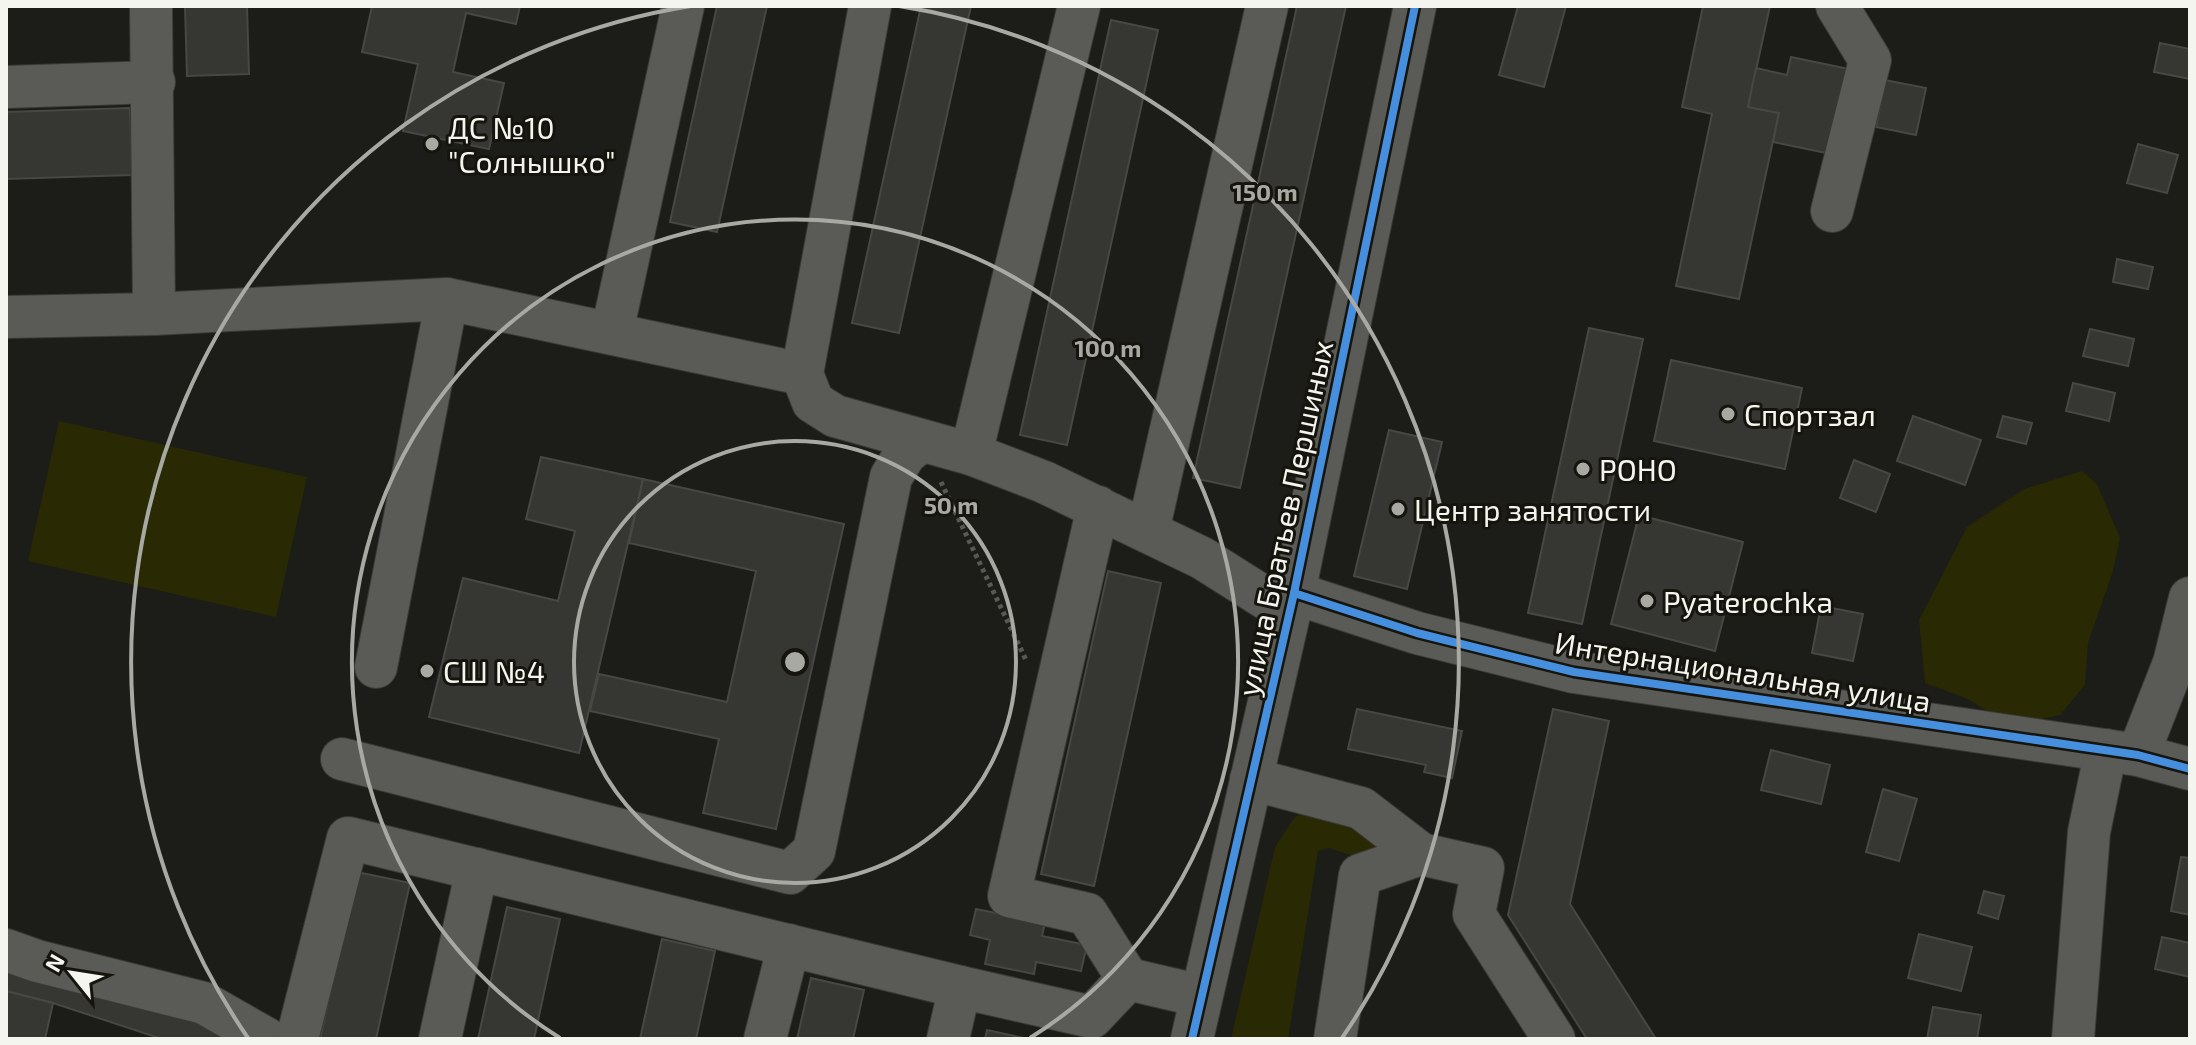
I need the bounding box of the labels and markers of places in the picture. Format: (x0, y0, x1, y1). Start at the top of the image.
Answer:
place label: ДС №10 "Солнышко" (448, 109, 616, 179)
marker: ДС №10 "Солнышко" (423, 135, 441, 153)
place label: Спортзал (1744, 396, 1876, 432)
marker: Спортзал (1719, 405, 1737, 423)
place label: РОНО (1599, 451, 1677, 487)
marker: РОНО (1574, 460, 1592, 478)
place label: Центр занятости (1414, 491, 1651, 527)
marker: Центр занятости (1389, 500, 1407, 518)
place label: Pyaterochka (1663, 583, 1833, 619)
marker: Pyaterochka (1638, 592, 1656, 610)
centre of rings (781, 648, 809, 676)
place label: СШ №4 (443, 653, 545, 689)
marker: СШ №4 (418, 662, 436, 680)

